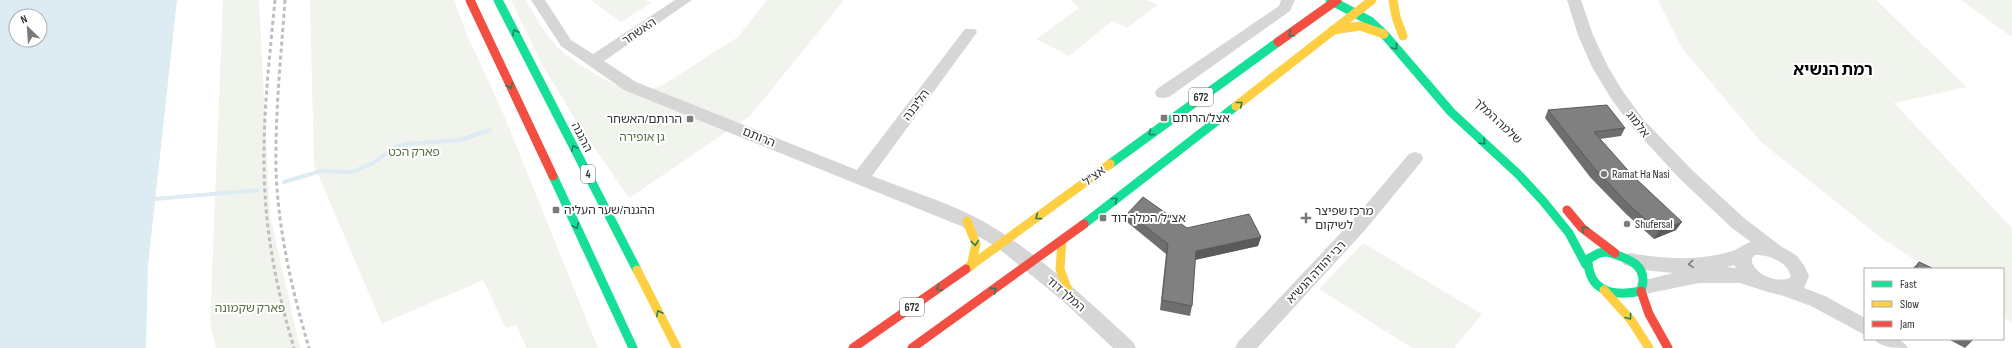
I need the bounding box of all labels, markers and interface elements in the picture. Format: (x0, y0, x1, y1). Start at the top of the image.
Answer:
north arrow (8, 8, 48, 48)
text: N (19, 12, 30, 27)
street label: האשחר (619, 15, 659, 48)
one-way arrow (512, 29, 520, 36)
one-way arrow (1289, 29, 1296, 36)
one-way arrow (1390, 42, 1397, 50)
district label: רמת הנשיא (1793, 61, 1873, 80)
one-way arrow (505, 82, 513, 89)
street label: הליבנה (900, 87, 933, 124)
road number: 672 (1189, 88, 1213, 106)
street label: שלמה המלך (1471, 95, 1525, 147)
one-way arrow (1236, 101, 1243, 108)
street label: אלמוג (1623, 108, 1653, 141)
place label: אצל/הרותם (1172, 111, 1230, 126)
place label: הרותם/האשחר (607, 112, 682, 127)
marker: אצל/הרותם (1159, 113, 1169, 123)
marker: הרותם/האשחר (685, 114, 695, 124)
street label: ההגנה (568, 120, 595, 155)
street label: הרותם (740, 124, 777, 151)
one-way arrow (1148, 128, 1155, 136)
park label: גן אופירה (619, 130, 665, 145)
one-way arrow (1478, 138, 1486, 145)
park label: פארק הכט (388, 145, 440, 160)
one-way arrow (571, 145, 579, 152)
street label: אצ"ל (1080, 163, 1109, 190)
road number: 4 (581, 165, 595, 183)
place label: Ramat Ha Nasi (1612, 167, 1670, 182)
marker: Ramat Ha Nasi (1599, 169, 1609, 179)
one-way arrow (1111, 197, 1118, 205)
place label: ההגנה/שער העליה (564, 203, 655, 218)
place label: מרכז שפיצר לשיקום (1315, 204, 1373, 233)
marker: ההגנה/שער העליה (551, 205, 561, 215)
place label: אצ״ל/המלך דוד (1111, 211, 1186, 226)
marker: מרכז שפיצר לשיקום (1300, 212, 1312, 224)
one-way arrow (1036, 213, 1043, 220)
marker: אצ״ל/המלך דוד (1098, 213, 1108, 223)
place label: Shufersal (1635, 217, 1673, 232)
marker: Shufersal (1622, 219, 1632, 229)
one-way arrow (571, 222, 579, 229)
one-way arrow (1581, 227, 1589, 234)
street label: רבי יהודה הנשיא (1284, 238, 1349, 307)
one-way arrow (970, 240, 979, 246)
one-way arrow (1688, 259, 1694, 268)
legend (1864, 268, 2004, 340)
street label: המלך דוד (1043, 273, 1088, 315)
text: Fast (1900, 277, 1917, 292)
one-way arrow (937, 283, 944, 290)
one-way arrow (990, 287, 997, 294)
text: Slow (1900, 297, 1919, 312)
road number: 672 (900, 298, 924, 316)
park label: פארק שקמונה (215, 301, 285, 316)
one-way arrow (656, 310, 664, 318)
one-way arrow (1624, 313, 1631, 320)
text: Jam (1899, 317, 1915, 332)

